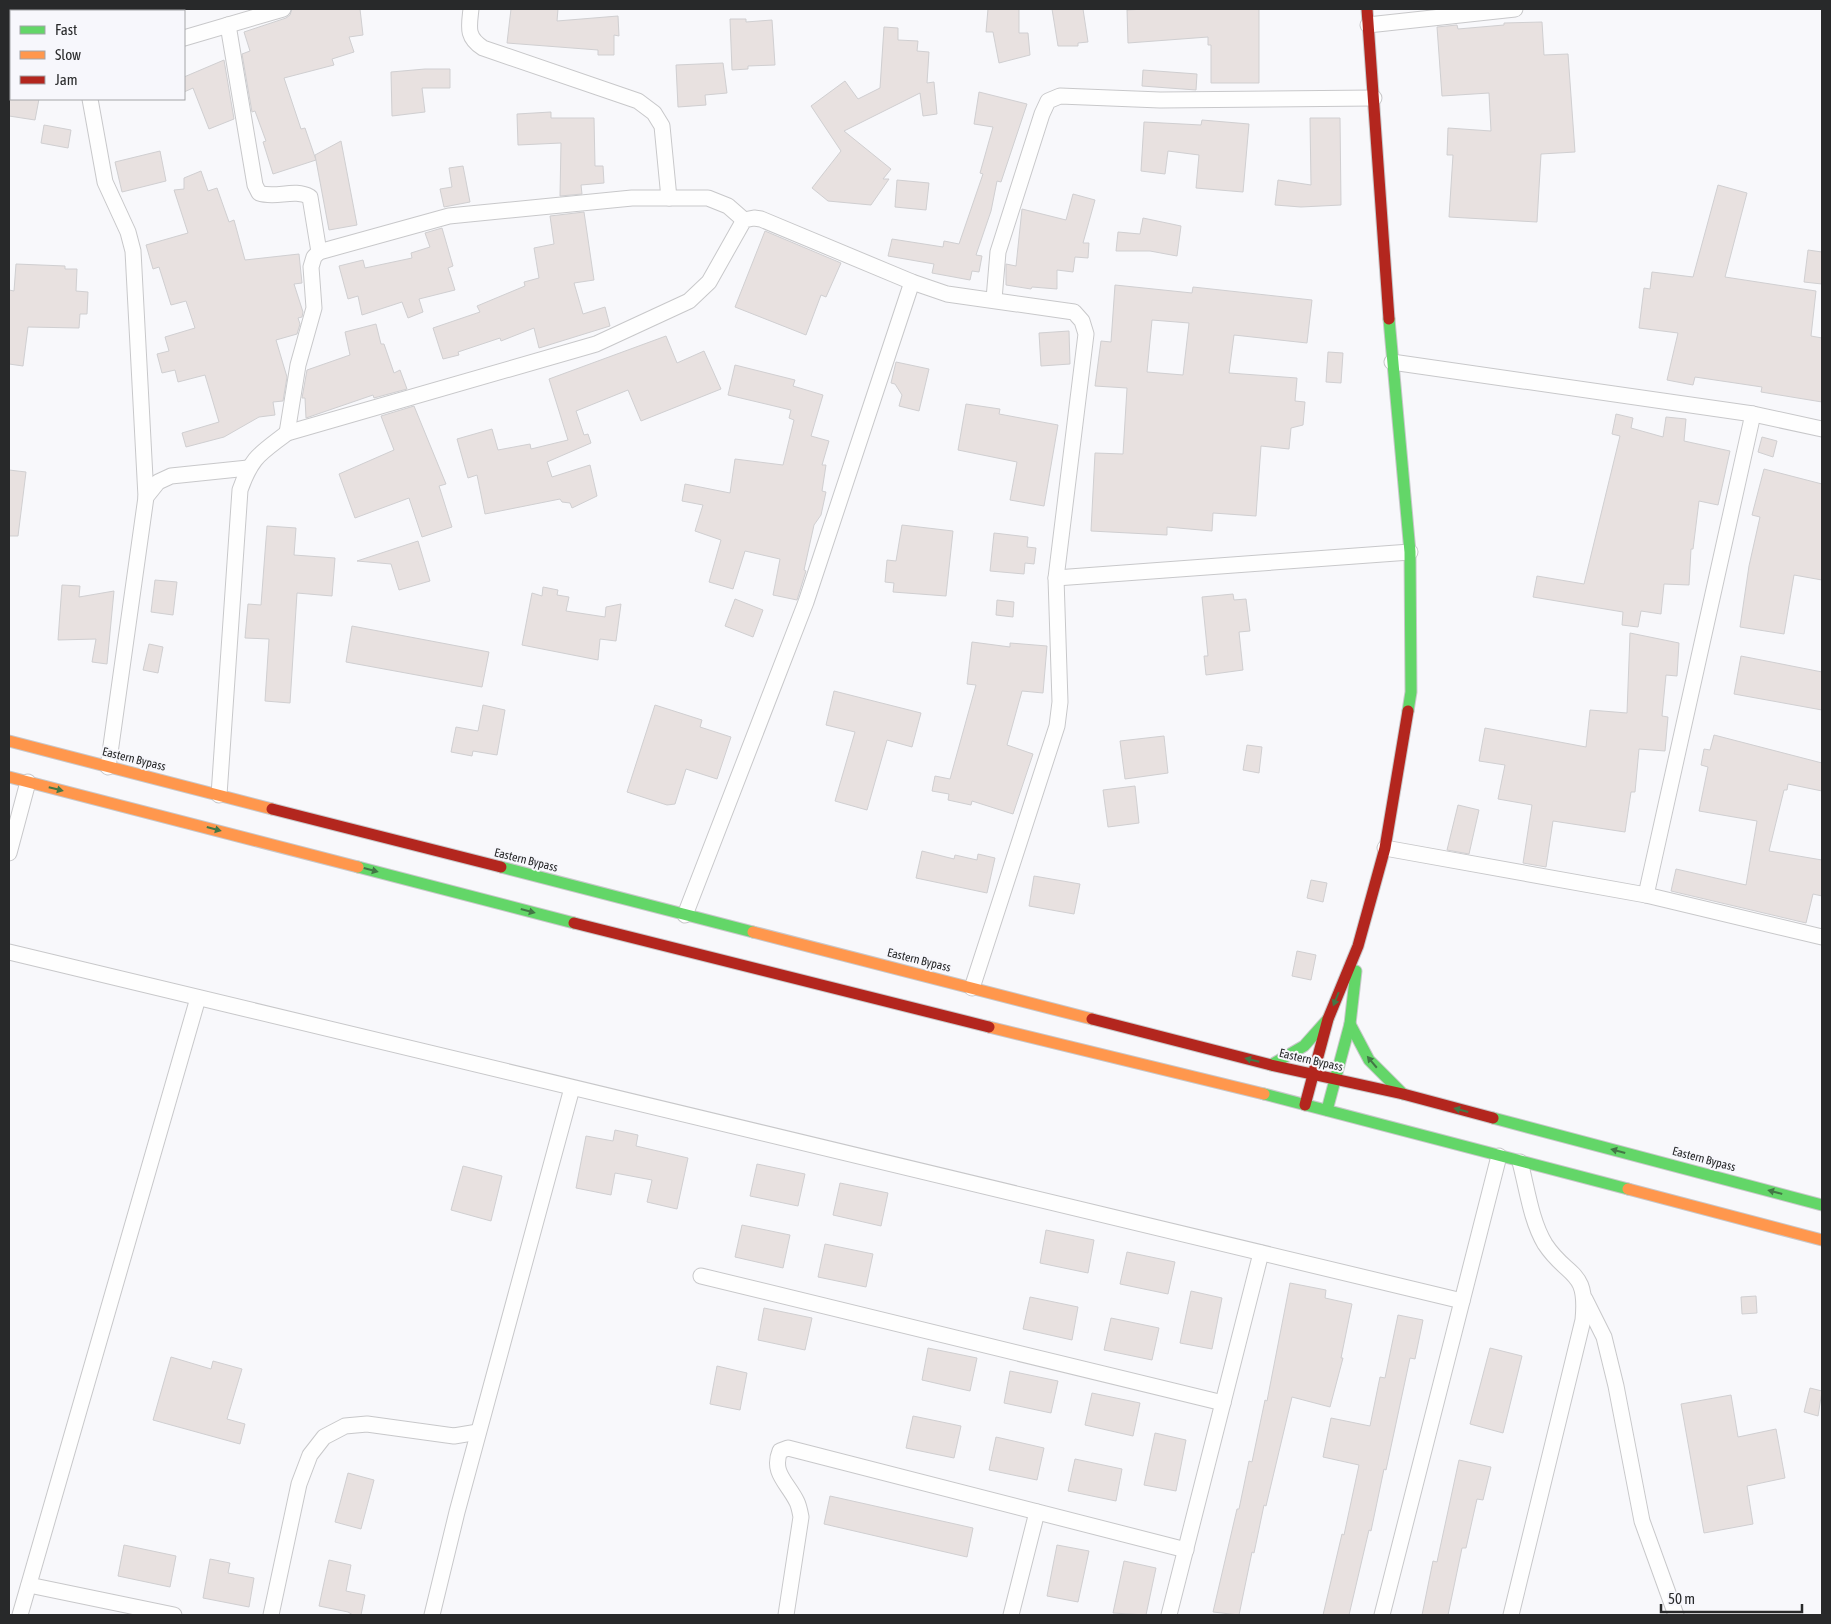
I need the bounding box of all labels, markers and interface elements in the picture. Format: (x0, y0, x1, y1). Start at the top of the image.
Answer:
legend (10, 10, 185, 100)
text: Fast (55, 21, 77, 38)
text: Slow (55, 46, 81, 63)
text: Jam (55, 71, 78, 88)
street label: Eastern Bypass (101, 744, 167, 774)
one-way arrow (49, 785, 64, 793)
one-way arrow (206, 825, 221, 833)
street label: Eastern Bypass (493, 845, 559, 875)
one-way arrow (363, 866, 378, 874)
one-way arrow (521, 907, 536, 915)
street label: Eastern Bypass (886, 945, 952, 975)
one-way arrow (1332, 992, 1340, 1006)
street label: Eastern Bypass (1278, 1046, 1344, 1074)
one-way arrow (1244, 1055, 1259, 1063)
one-way arrow (1367, 1056, 1378, 1069)
one-way arrow (1453, 1105, 1468, 1113)
street label: Eastern Bypass (1671, 1144, 1737, 1174)
one-way arrow (1610, 1147, 1625, 1155)
one-way arrow (1768, 1188, 1783, 1196)
scale bar (1661, 1582, 1802, 1614)
text: 50 m (1668, 1590, 1695, 1607)

